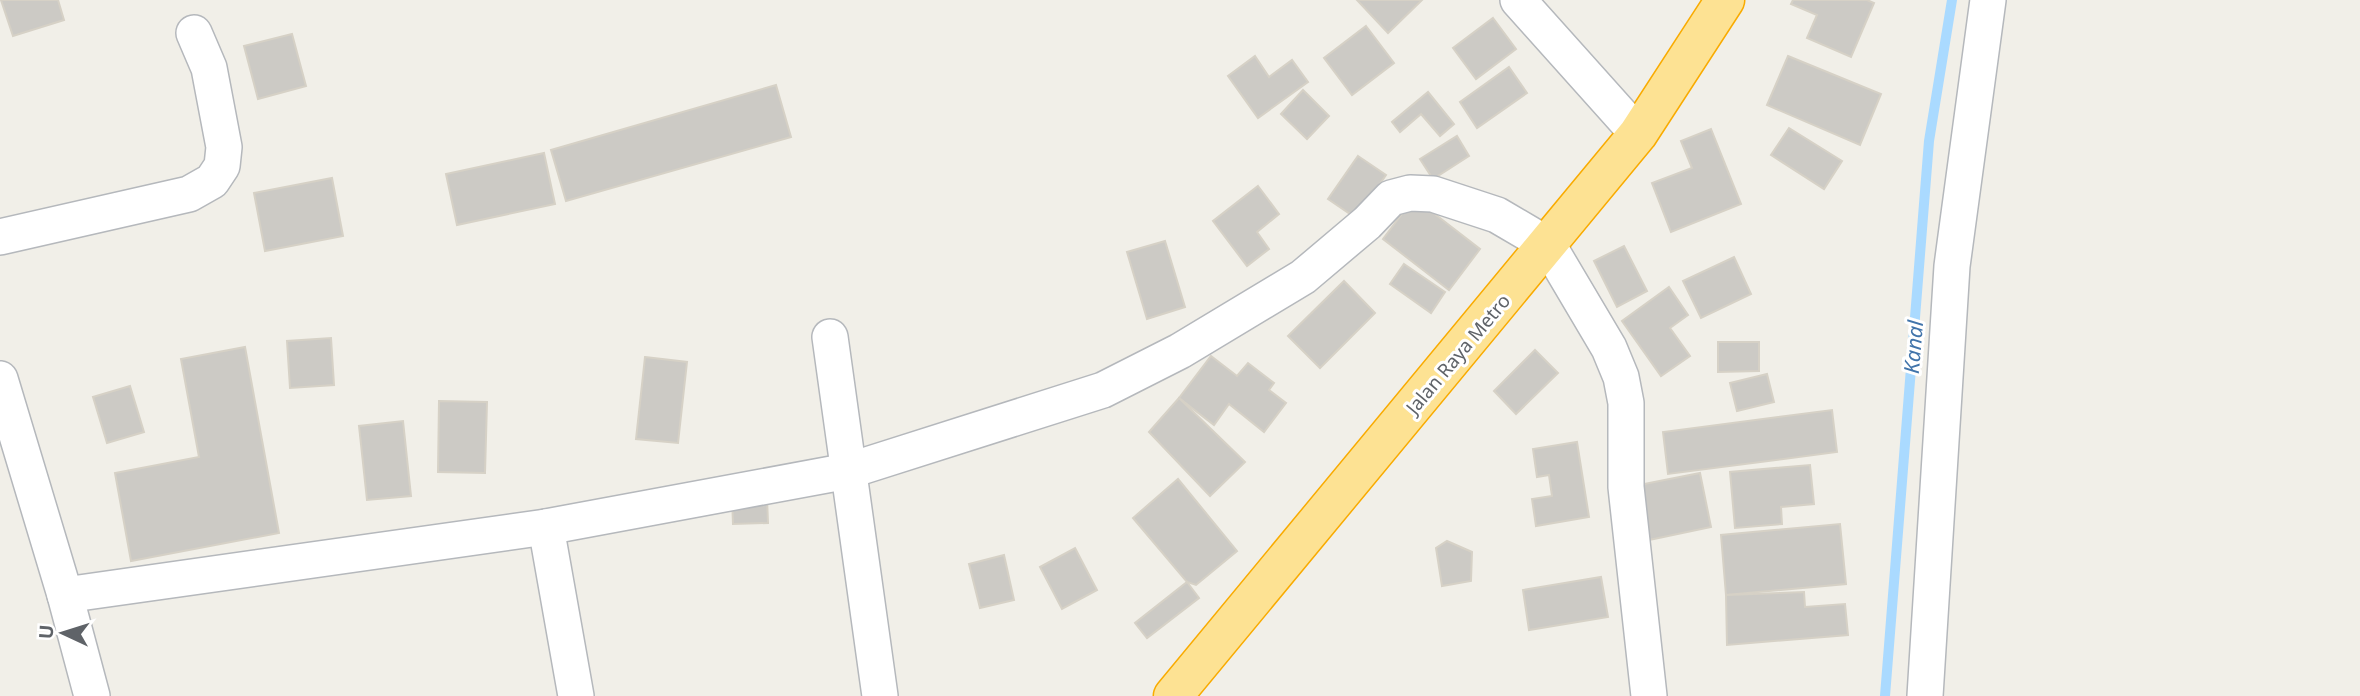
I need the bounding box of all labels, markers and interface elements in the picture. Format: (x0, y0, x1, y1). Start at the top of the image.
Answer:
street label: Jalan Raya Metro (1399, 288, 1516, 421)
water label: Kanal (1897, 319, 1929, 375)
north arrow (28, 598, 98, 668)
text: U (33, 624, 60, 640)

